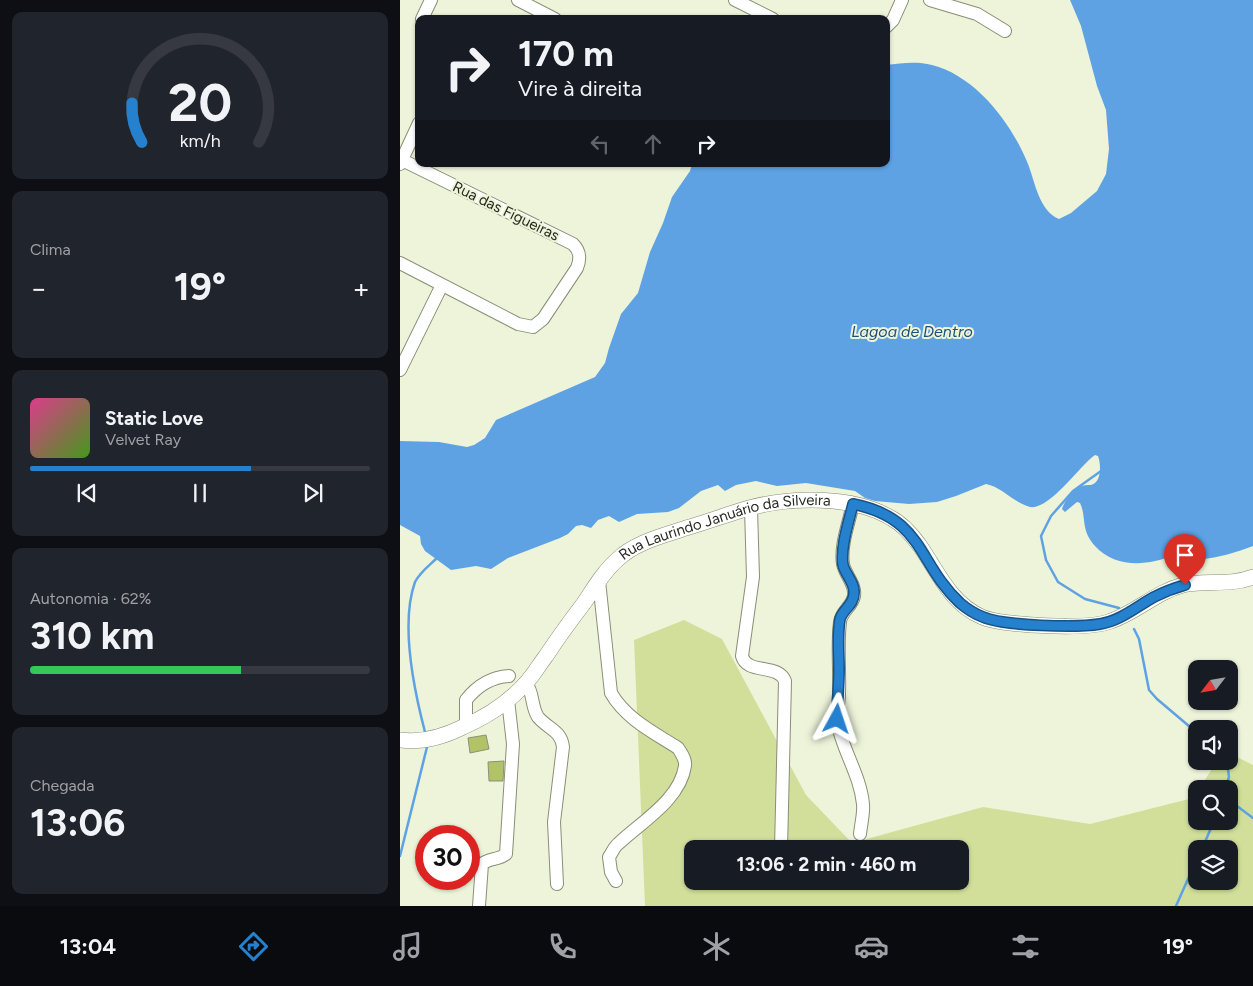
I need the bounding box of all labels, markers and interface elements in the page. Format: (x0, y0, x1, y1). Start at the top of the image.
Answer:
text: 170 m (518, 33, 614, 75)
icon: right (435, 35, 500, 100)
text: 20 (168, 72, 232, 134)
text: Vire à direita (518, 75, 642, 102)
text: km/h (180, 130, 220, 151)
icon: left (586, 130, 614, 158)
icon: ahead (639, 130, 667, 158)
icon: right (692, 130, 720, 158)
street label: Rua das Figueiras (450, 177, 562, 245)
text: Clima (30, 240, 71, 259)
text: 19° (174, 264, 226, 310)
text: − (30, 271, 47, 305)
text: + (353, 271, 370, 305)
water label: Lagoa de Dentro (851, 322, 973, 341)
text: Static Love (105, 407, 203, 430)
text: Velvet Ray (105, 430, 181, 449)
icon: previous (73, 479, 101, 507)
icon: pause (186, 479, 214, 507)
icon: next (299, 479, 327, 507)
street label: Rua Laurindo Januário da Silveira (615, 491, 831, 564)
pin (1164, 534, 1206, 585)
icon: arrive (1171, 541, 1199, 569)
text: Autonomia · 62% (30, 589, 151, 608)
text: 310 km (30, 613, 154, 659)
north arrow (1188, 660, 1238, 710)
map controls (1188, 660, 1238, 890)
position arrow (810, 692, 862, 744)
button: sound (1188, 720, 1238, 770)
text: Chegada (30, 776, 94, 795)
button: search (1188, 780, 1238, 830)
text: 13:06 (30, 800, 125, 846)
speed limit sign: 30 (415, 825, 480, 890)
button: layers (1188, 840, 1238, 890)
text: 13:06 · 2 min · 460 m (737, 853, 916, 876)
icon: directions (236, 929, 271, 964)
icon: music (390, 929, 425, 964)
icon: phone (545, 929, 580, 964)
icon: climate (699, 929, 734, 964)
icon: car (854, 929, 889, 964)
icon: filters (1008, 929, 1043, 964)
text: 13:04 (60, 933, 116, 960)
text: 19° (1163, 933, 1193, 960)

